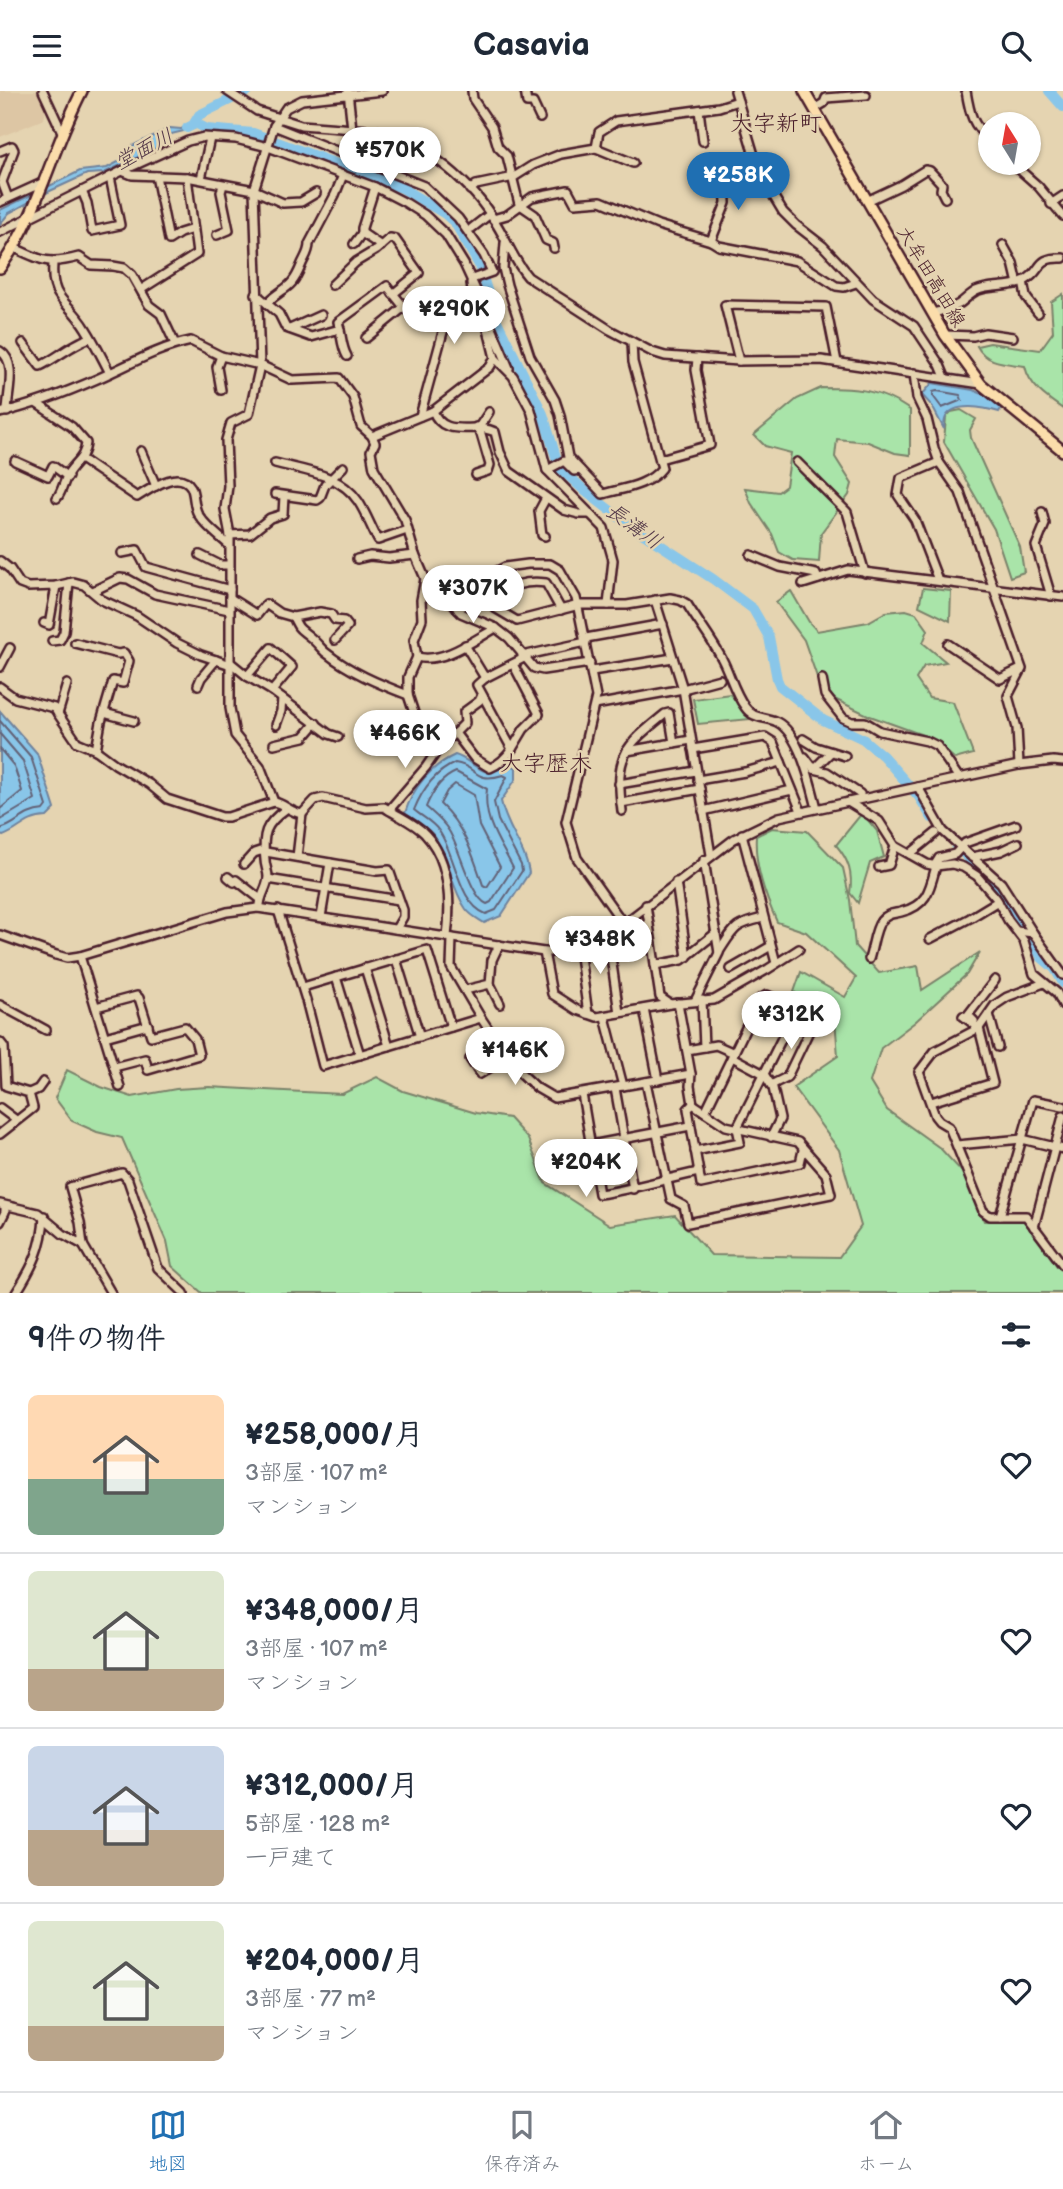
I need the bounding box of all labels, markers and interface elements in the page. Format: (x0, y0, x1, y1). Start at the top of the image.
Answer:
text: Casavia (473, 26, 590, 65)
icon: menu (28, 27, 66, 65)
icon: search (997, 27, 1035, 65)
district label: 大字新町 (730, 110, 822, 138)
north arrow (978, 112, 1041, 175)
map controls (978, 112, 1041, 175)
water label: 堂面川 (111, 124, 178, 175)
pin: ¥570K (341, 127, 439, 187)
text: ¥570K (355, 136, 425, 164)
pin: ¥258K (689, 152, 787, 212)
text: ¥258K (703, 161, 773, 189)
street label: 大牟田高田線 (891, 222, 970, 332)
pin: ¥290K (405, 287, 503, 346)
text: ¥290K (418, 295, 490, 323)
water label: 長溝川 (601, 498, 667, 555)
pin: ¥307K (424, 566, 522, 625)
text: ¥307K (438, 574, 508, 602)
pin: ¥466K (356, 711, 454, 770)
text: ¥466K (369, 719, 441, 747)
district label: 大字歴木 (500, 750, 592, 778)
pin: ¥348K (551, 917, 649, 976)
text: ¥348K (565, 925, 635, 953)
pin: ¥312K (742, 991, 840, 1051)
text: ¥312K (758, 1000, 824, 1028)
pin: ¥146K (466, 1027, 564, 1087)
text: ¥146K (482, 1036, 548, 1064)
pin: ¥204K (537, 1139, 635, 1199)
text: ¥204K (550, 1148, 622, 1176)
icon: filters (997, 1316, 1035, 1354)
text: 9件の物件 (28, 1321, 166, 1357)
text: ¥258,000/月 (245, 1417, 424, 1453)
icon: home (84, 1423, 168, 1507)
icon: heart (997, 1446, 1035, 1484)
text: 3部屋 · 107 m² (245, 1459, 388, 1487)
text: マンション (245, 1493, 359, 1521)
text: ¥348,000/月 (245, 1593, 424, 1629)
icon: home (84, 1599, 168, 1683)
icon: heart (997, 1622, 1035, 1660)
text: 3部屋 · 107 m² (245, 1635, 388, 1663)
text: マンション (245, 1669, 359, 1697)
text: ¥312,000/月 (245, 1768, 419, 1804)
icon: home (84, 1774, 168, 1858)
icon: heart (997, 1797, 1035, 1835)
text: 5部屋 · 128 m² (245, 1810, 390, 1838)
text: 一戸建て (245, 1844, 337, 1872)
text: ¥204,000/月 (245, 1943, 424, 1979)
icon: home (84, 1949, 168, 2033)
icon: heart (997, 1972, 1035, 2010)
text: 3部屋 · 77 m² (245, 1985, 376, 2013)
text: マンション (245, 2019, 359, 2047)
tab: 地図 (149, 2106, 187, 2176)
tab: 保存済み (484, 2106, 560, 2176)
tab: ホーム (858, 2106, 914, 2176)

